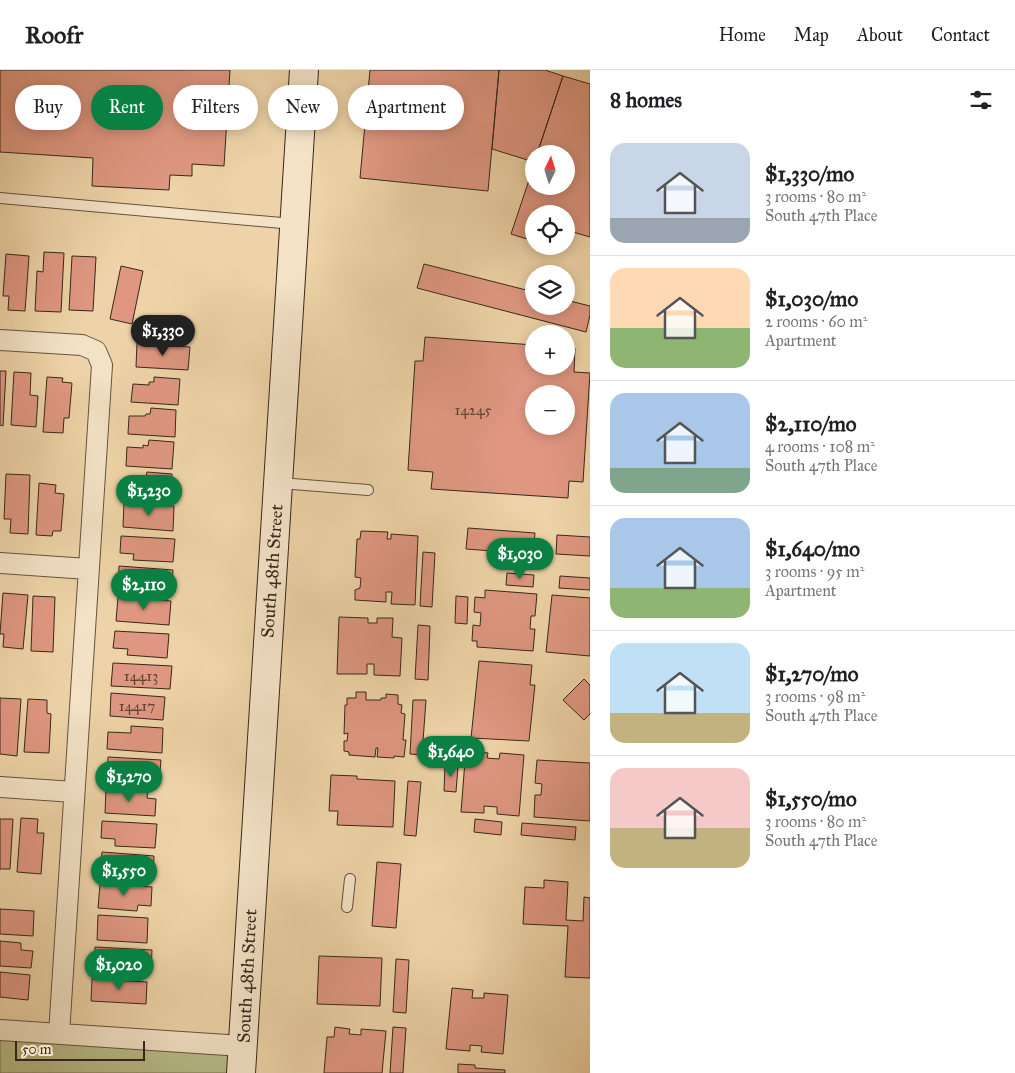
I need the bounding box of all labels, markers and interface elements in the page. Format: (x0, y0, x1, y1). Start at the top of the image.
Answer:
text: Roofr (25, 20, 83, 50)
text: Home (719, 24, 766, 46)
text: Map (794, 24, 829, 46)
text: About (857, 24, 903, 46)
text: Contact (931, 24, 990, 46)
chip: Buy (15, 85, 81, 130)
chip: Rent (91, 85, 163, 130)
chip: Filters (173, 85, 258, 130)
chip: New (268, 85, 338, 130)
chip: Apartment (348, 85, 464, 130)
icon: filters (967, 86, 995, 114)
text: 8 homes (610, 87, 682, 113)
north arrow (525, 145, 575, 195)
map controls (525, 145, 575, 435)
text: $1,330/mo (765, 161, 854, 187)
icon: home (650, 163, 710, 223)
text: 3 rooms · 80 m² (765, 187, 866, 206)
button: locate (525, 205, 575, 255)
text: South 47th Place (765, 206, 877, 225)
button: layers (525, 265, 575, 315)
text: $1,030/mo (765, 286, 858, 312)
icon: home (650, 288, 710, 348)
text: 2 rooms · 60 m² (765, 312, 867, 331)
pin: $1,330 (122, 314, 204, 357)
text: $1,330 (142, 321, 184, 340)
button: + (525, 325, 575, 375)
text: Apartment (765, 331, 837, 350)
button: − (525, 385, 575, 435)
house number: 14245 (454, 401, 492, 419)
text: $2,110/mo (765, 411, 857, 437)
icon: home (650, 413, 710, 473)
text: 4 rooms · 108 m² (765, 437, 875, 456)
text: South 47th Place (765, 456, 877, 475)
pin: $1,230 (108, 474, 190, 517)
text: $1,230 (127, 481, 171, 500)
street label: South 48th Street (256, 503, 288, 639)
text: $1,640/mo (765, 536, 860, 562)
pin: $1,030 (479, 538, 561, 580)
icon: home (650, 538, 710, 598)
text: $1,030 (497, 544, 543, 563)
text: 3 rooms · 95 m² (765, 562, 864, 581)
pin: $2,110 (103, 568, 185, 611)
text: $2,110 (122, 575, 166, 594)
text: Apartment (765, 581, 837, 600)
text: $1,270/mo (765, 661, 859, 687)
icon: home (650, 663, 710, 723)
house number: 14413 (124, 667, 158, 685)
text: 3 rooms · 98 m² (765, 687, 865, 706)
house number: 14417 (119, 697, 155, 715)
text: South 47th Place (765, 706, 877, 725)
pin: $1,640 (410, 736, 492, 778)
text: $1,640 (428, 742, 474, 761)
pin: $1,270 (88, 760, 170, 803)
text: $1,270 (106, 767, 152, 786)
text: $1,550/mo (765, 786, 857, 812)
icon: home (650, 788, 710, 848)
text: 3 rooms · 80 m² (765, 812, 866, 831)
text: South 47th Place (765, 831, 877, 850)
pin: $1,550 (83, 854, 165, 897)
text: $1,550 (102, 861, 146, 880)
street label: South 48th Street (233, 908, 262, 1043)
pin: $1,020 (78, 948, 160, 991)
text: $1,020 (96, 955, 142, 974)
scale bar (15, 1038, 145, 1061)
text: 50 m (22, 1041, 51, 1058)

